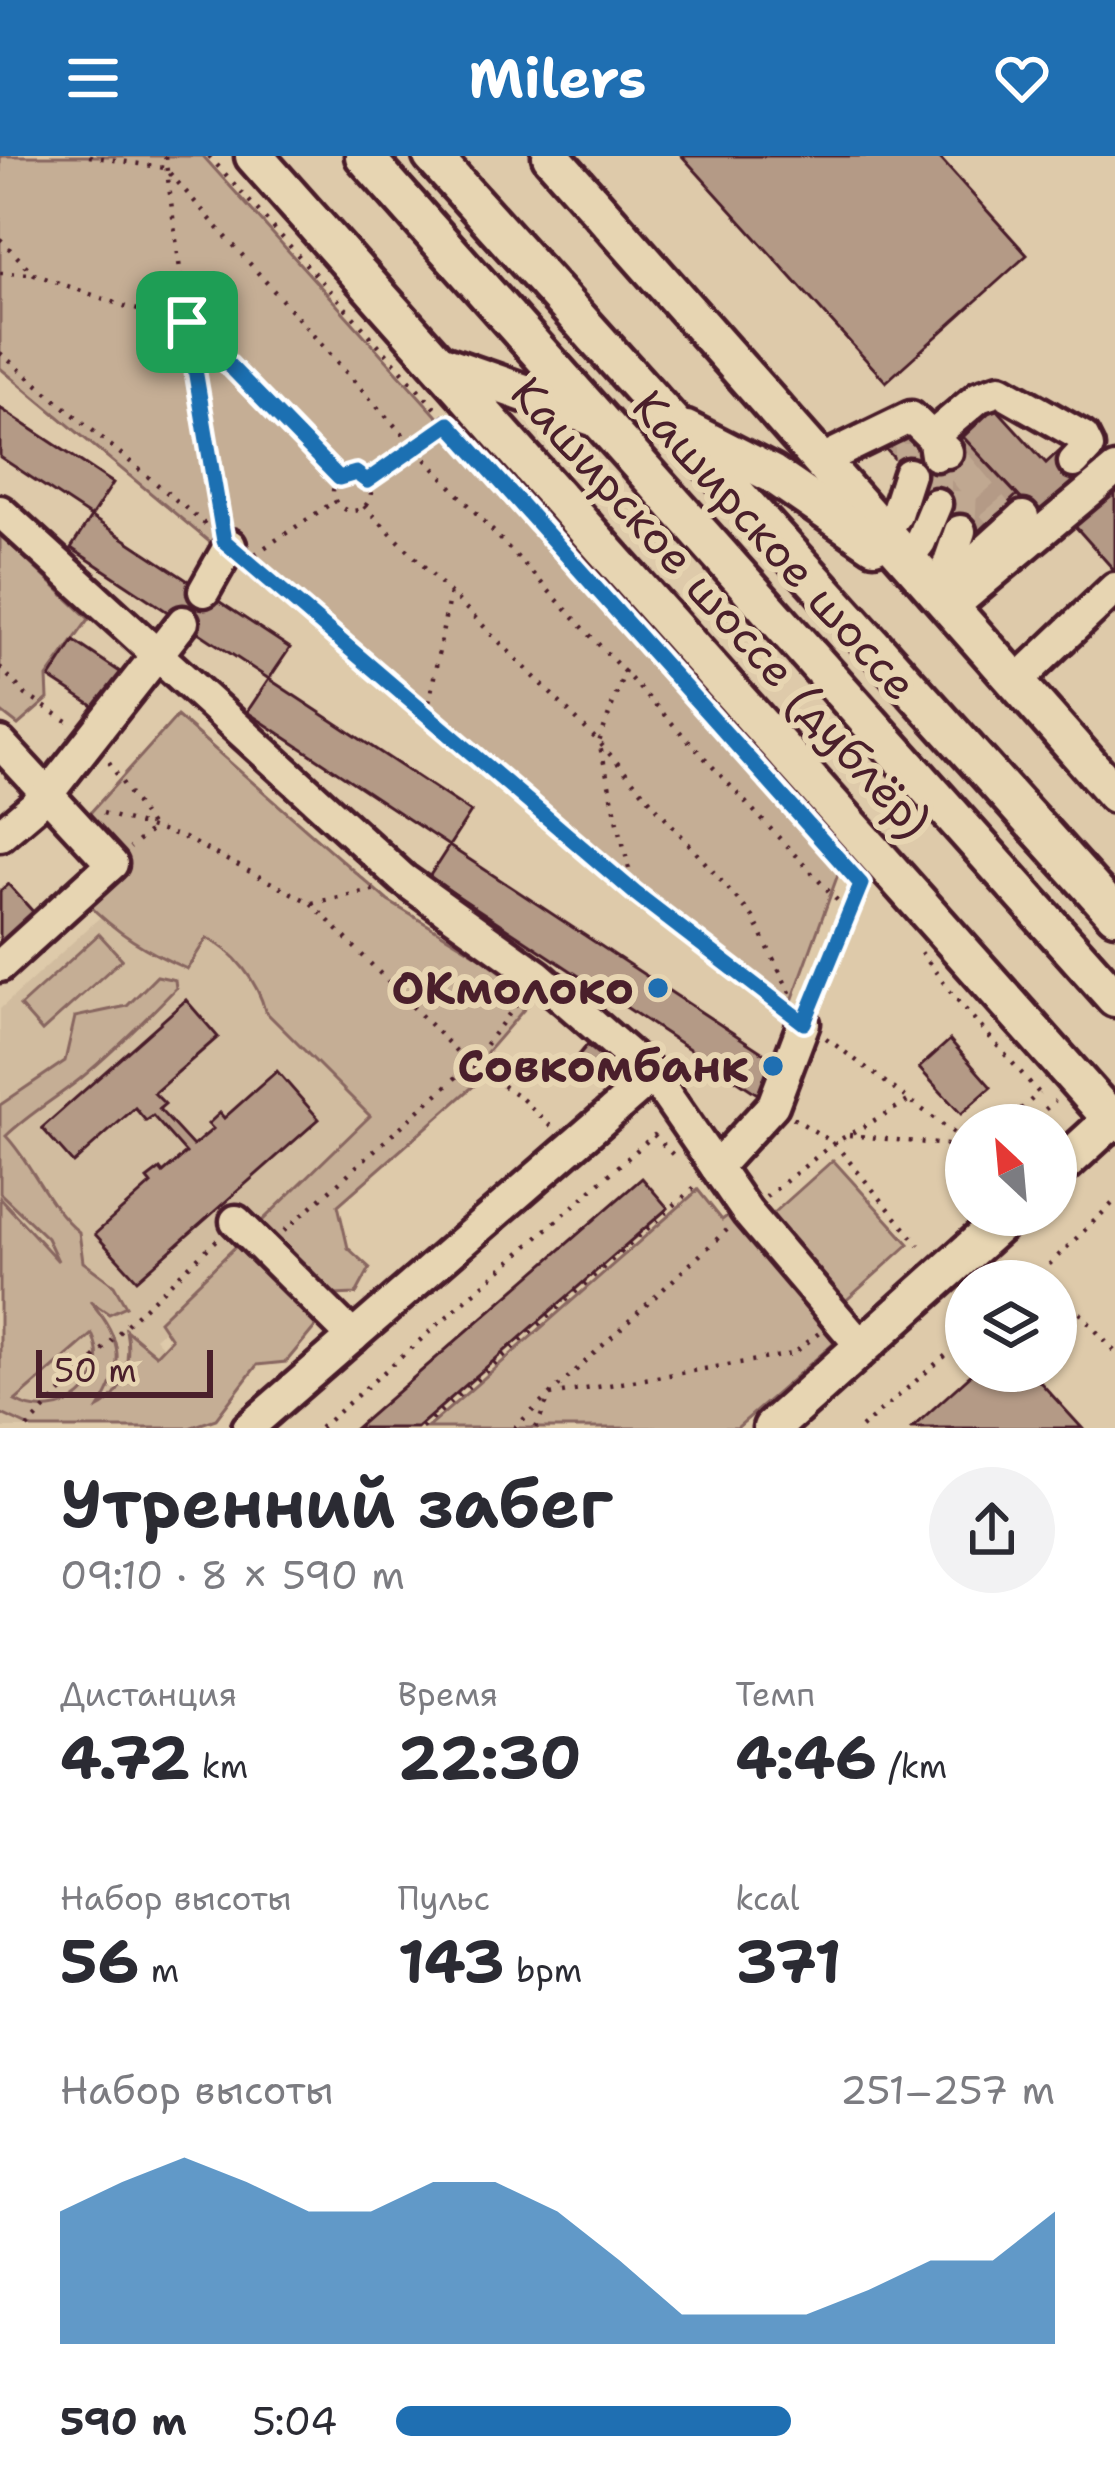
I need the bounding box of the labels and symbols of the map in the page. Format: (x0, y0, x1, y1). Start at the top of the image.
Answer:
pin (136, 271, 238, 373)
street label: Каширское шоссе (дублёр) (498, 364, 944, 850)
street label: Каширское шоссе (619, 377, 931, 713)
place label: ОКмолоко (391, 958, 634, 1018)
marker: ОКмолоко (645, 975, 671, 1001)
place label: Совкомбанк (457, 1036, 749, 1096)
marker: Совкомбанк (760, 1053, 786, 1079)
north arrow (945, 1104, 1077, 1236)
scale bar (36, 1344, 213, 1397)

